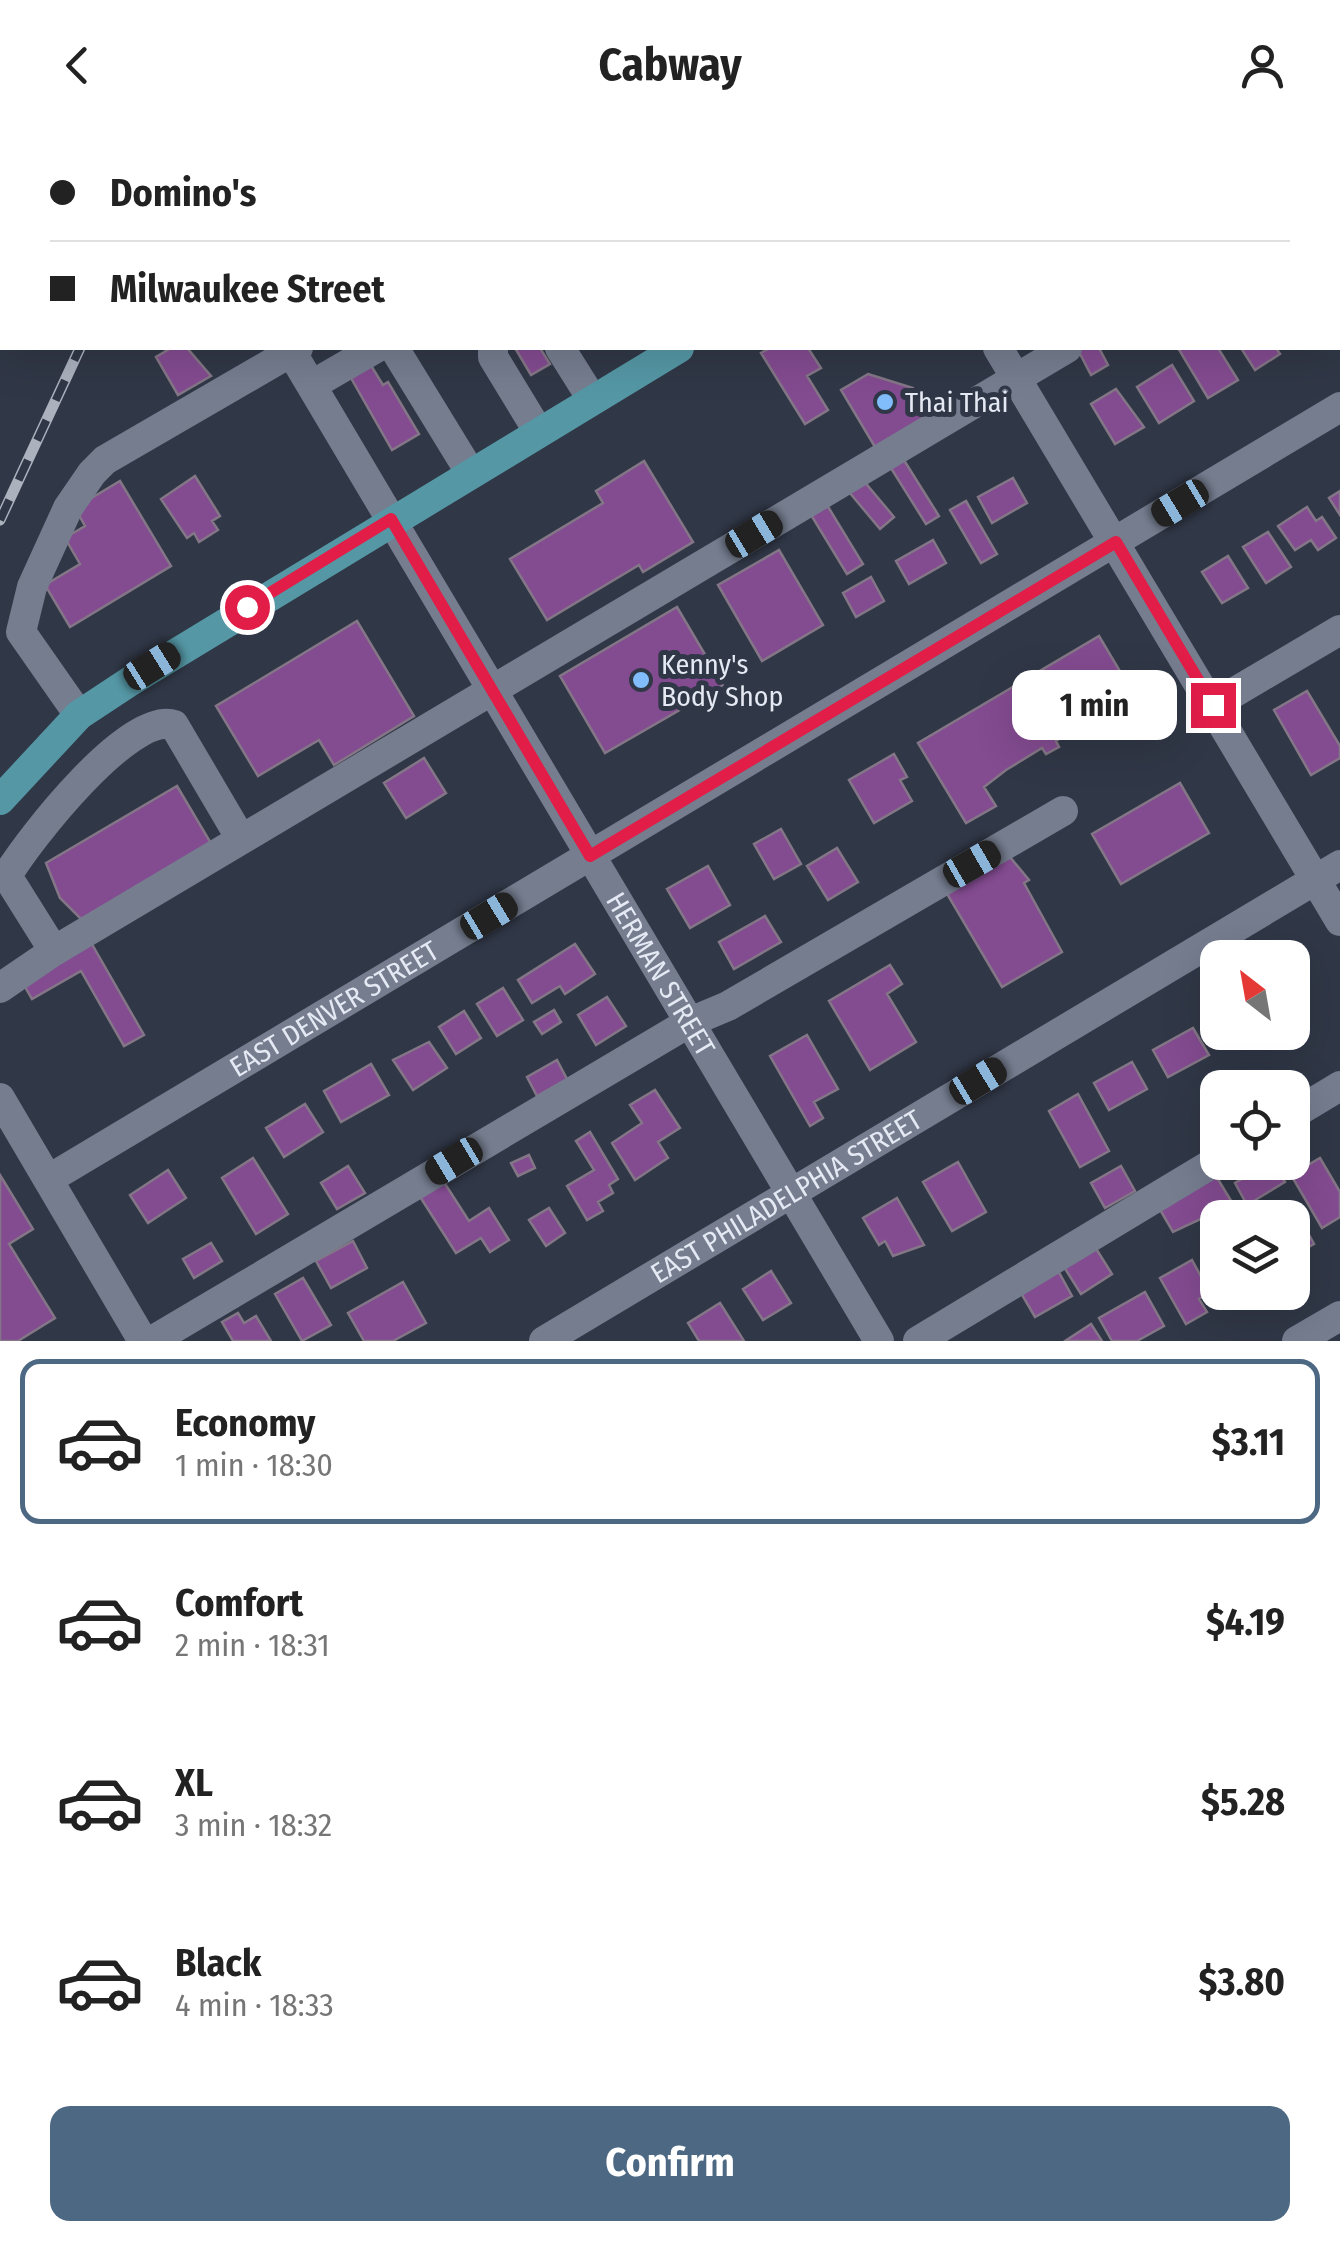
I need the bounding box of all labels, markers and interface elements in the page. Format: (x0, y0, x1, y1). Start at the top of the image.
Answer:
icon: back (50, 38, 105, 93)
text: Cabway (598, 38, 742, 92)
icon: person (1235, 38, 1290, 93)
text: Domino's (110, 170, 256, 216)
text: Milwaukee Street (110, 266, 385, 312)
place label: Thai Thai (905, 386, 1009, 419)
marker: Thai Thai (874, 391, 896, 413)
car (1147, 475, 1213, 531)
car (721, 506, 787, 562)
route start (225, 585, 270, 630)
car (119, 637, 185, 695)
place label: Kenny's Body Shop (661, 648, 783, 713)
marker: Kenny's Body Shop (630, 669, 652, 691)
callout: 1 min (1013, 670, 1178, 740)
route end (1191, 683, 1236, 728)
text: 1 min (1060, 686, 1129, 724)
car (939, 836, 1005, 892)
street label: HERMAN STREET (600, 886, 722, 1062)
car (456, 888, 522, 944)
street label: EAST DENVER STREET (224, 934, 444, 1084)
north arrow (1200, 940, 1310, 1050)
map controls (1200, 940, 1310, 1310)
car (945, 1053, 1011, 1109)
button: locate (1200, 1070, 1310, 1180)
street label: EAST PHILADELPHIA STREET (645, 1103, 927, 1290)
car (421, 1133, 487, 1189)
button: layers (1200, 1200, 1310, 1310)
icon: car (55, 1397, 145, 1487)
text: Economy (175, 1400, 315, 1446)
text: $3.11 (1212, 1419, 1285, 1465)
text: 1 min · 18:30 (175, 1446, 333, 1484)
icon: car (55, 1577, 145, 1667)
text: Comfort (175, 1580, 303, 1626)
text: $4.19 (1206, 1599, 1285, 1645)
text: 2 min · 18:31 (175, 1626, 330, 1664)
icon: car (55, 1757, 145, 1847)
text: XL (175, 1760, 213, 1806)
text: $5.28 (1201, 1779, 1285, 1825)
text: 3 min · 18:32 (175, 1806, 332, 1844)
icon: car (55, 1937, 145, 2027)
text: Black (175, 1940, 261, 1986)
text: $3.80 (1199, 1959, 1285, 2005)
text: 4 min · 18:33 (175, 1986, 334, 2024)
button: Confirm (50, 2106, 1290, 2221)

